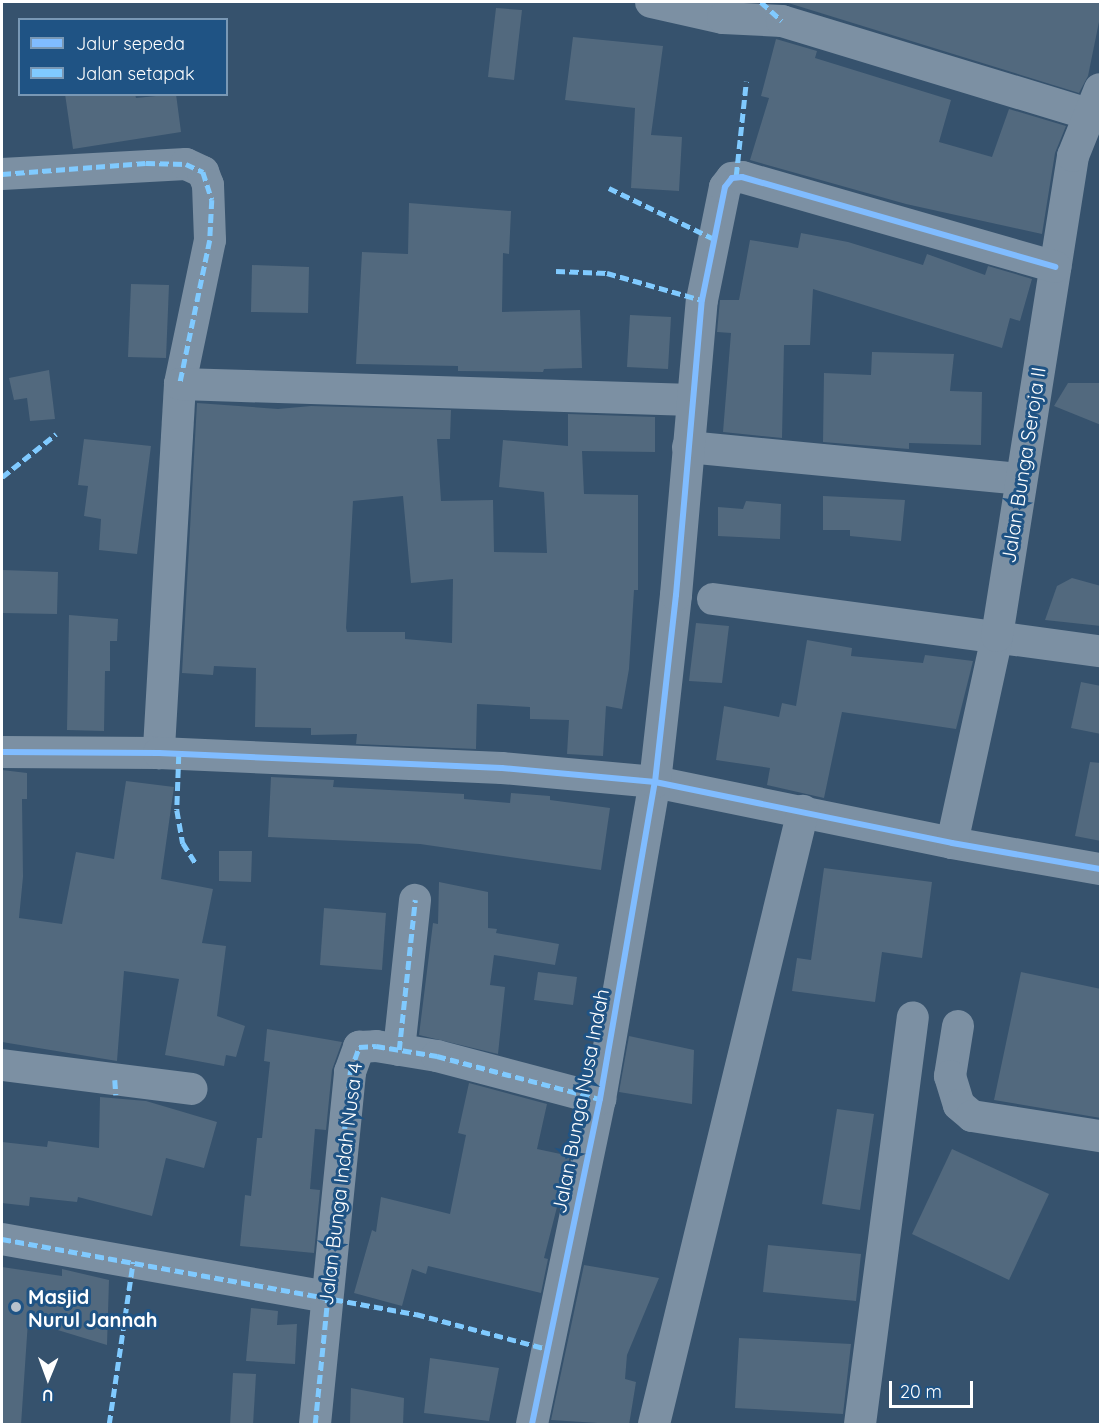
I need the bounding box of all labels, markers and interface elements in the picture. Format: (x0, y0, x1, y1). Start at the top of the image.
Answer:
legend (18, 18, 228, 96)
text: Jalur sepeda (76, 32, 185, 55)
text: Jalan setapak (76, 62, 195, 85)
street label: Jalan Bunga Seroja II (996, 365, 1050, 565)
street label: Jalan Bunga Nusa Indah (546, 987, 614, 1215)
street label: Jalan Bunga Indah Nusa 4 (313, 1061, 367, 1307)
place label: Masjid Nurul Jannah (28, 1284, 158, 1331)
marker: Masjid Nurul Jannah (9, 1300, 23, 1314)
north arrow (18, 1348, 78, 1408)
scale bar (892, 1369, 976, 1407)
text: 20 m (900, 1380, 942, 1403)
text: U (42, 1386, 54, 1406)

